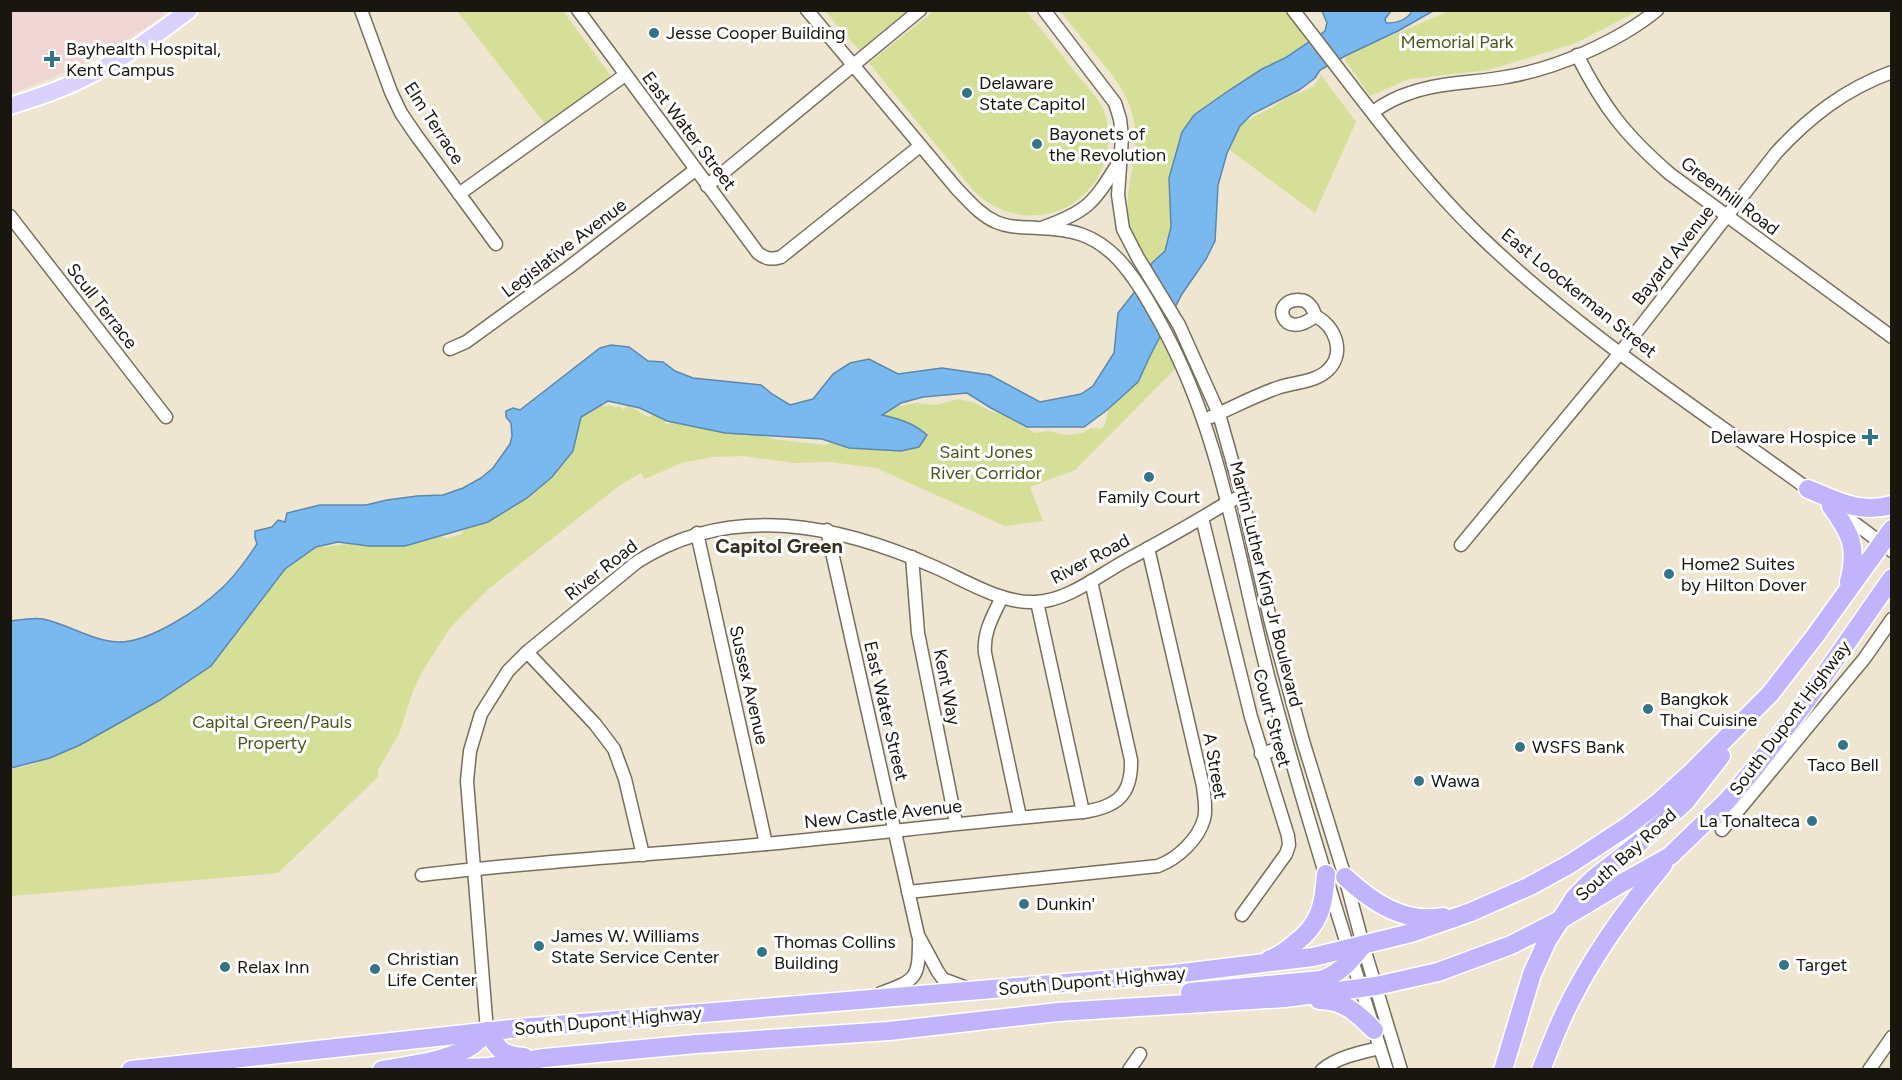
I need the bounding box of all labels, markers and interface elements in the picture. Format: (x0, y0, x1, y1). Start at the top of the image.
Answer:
place label: Jesse Cooper Building (666, 22, 846, 44)
marker: Jesse Cooper Building (647, 26, 661, 40)
park label: Memorial Park (1401, 31, 1514, 53)
place label: Bayhealth Hospital, Kent Campus (66, 38, 221, 81)
marker: Bayhealth Hospital, Kent Campus (43, 50, 61, 68)
street label: East Water Street (637, 67, 741, 195)
place label: Delaware State Capitol (979, 72, 1085, 115)
street label: Elm Terrace (399, 78, 469, 169)
marker: Delaware State Capitol (960, 86, 974, 100)
place label: Bayonets of the Revolution (1049, 123, 1166, 166)
marker: Bayonets of the Revolution (1030, 137, 1044, 151)
street label: Greenhill Road (1676, 152, 1784, 240)
street label: Legislative Avenue (497, 194, 631, 302)
street label: Bayard Avenue (1627, 201, 1719, 309)
street label: East Loockerman Street (1497, 224, 1661, 362)
street label: Scull Terrace (62, 259, 142, 353)
place label: Delaware Hospice (1711, 426, 1856, 448)
marker: Delaware Hospice (1861, 428, 1879, 446)
park label: Saint Jones River Corridor (930, 441, 1042, 484)
street label: Martin Luther King Jr Boulevard (1225, 459, 1307, 709)
marker: Family Court (1142, 470, 1156, 484)
place label: Family Court (1098, 486, 1200, 508)
street label: River Road (1047, 529, 1133, 589)
district label: Capitol Green (715, 534, 843, 558)
street label: River Road (560, 535, 642, 605)
place label: Home2 Suites by Hilton Dover (1681, 553, 1806, 596)
marker: Home2 Suites by Hilton Dover (1662, 567, 1676, 581)
street label: Sussex Avenue (725, 623, 773, 747)
street label: South Dupont Highway (1725, 636, 1856, 800)
street label: East Water Street (859, 639, 913, 783)
street label: Kent Way (929, 647, 965, 727)
street label: Court Street (1248, 666, 1296, 770)
place label: Bangkok Thai Cuisine (1660, 688, 1758, 731)
marker: Bangkok Thai Cuisine (1641, 702, 1655, 716)
park label: Capital Green/Pauls Property (192, 711, 352, 754)
street label: A Street (1198, 731, 1232, 801)
place label: WSFS Bank (1532, 736, 1625, 758)
marker: Taco Bell (1836, 738, 1850, 752)
marker: WSFS Bank (1513, 740, 1527, 754)
place label: Taco Bell (1807, 754, 1879, 776)
place label: Wawa (1431, 770, 1480, 792)
marker: Wawa (1412, 774, 1426, 788)
street label: New Castle Avenue (803, 795, 963, 833)
street label: South Bay Road (1571, 804, 1681, 906)
place label: La Tonalteca (1699, 810, 1800, 832)
marker: La Tonalteca (1805, 814, 1819, 828)
place label: Dunkin' (1036, 893, 1095, 915)
marker: Dunkin' (1017, 897, 1031, 911)
place label: James W. Williams State Service Center (551, 925, 719, 968)
place label: Thomas Collins Building (774, 931, 896, 974)
marker: James W. Williams State Service Center (532, 939, 546, 953)
marker: Thomas Collins Building (755, 945, 769, 959)
place label: Christian Life Center (387, 948, 477, 991)
place label: Target (1796, 954, 1847, 976)
place label: Relax Inn (237, 956, 309, 978)
marker: Target (1777, 958, 1791, 972)
marker: Relax Inn (218, 960, 232, 974)
marker: Christian Life Center (368, 962, 382, 976)
street label: South Dupont Highway (997, 962, 1187, 1000)
street label: South Dupont Highway (513, 1002, 703, 1040)

